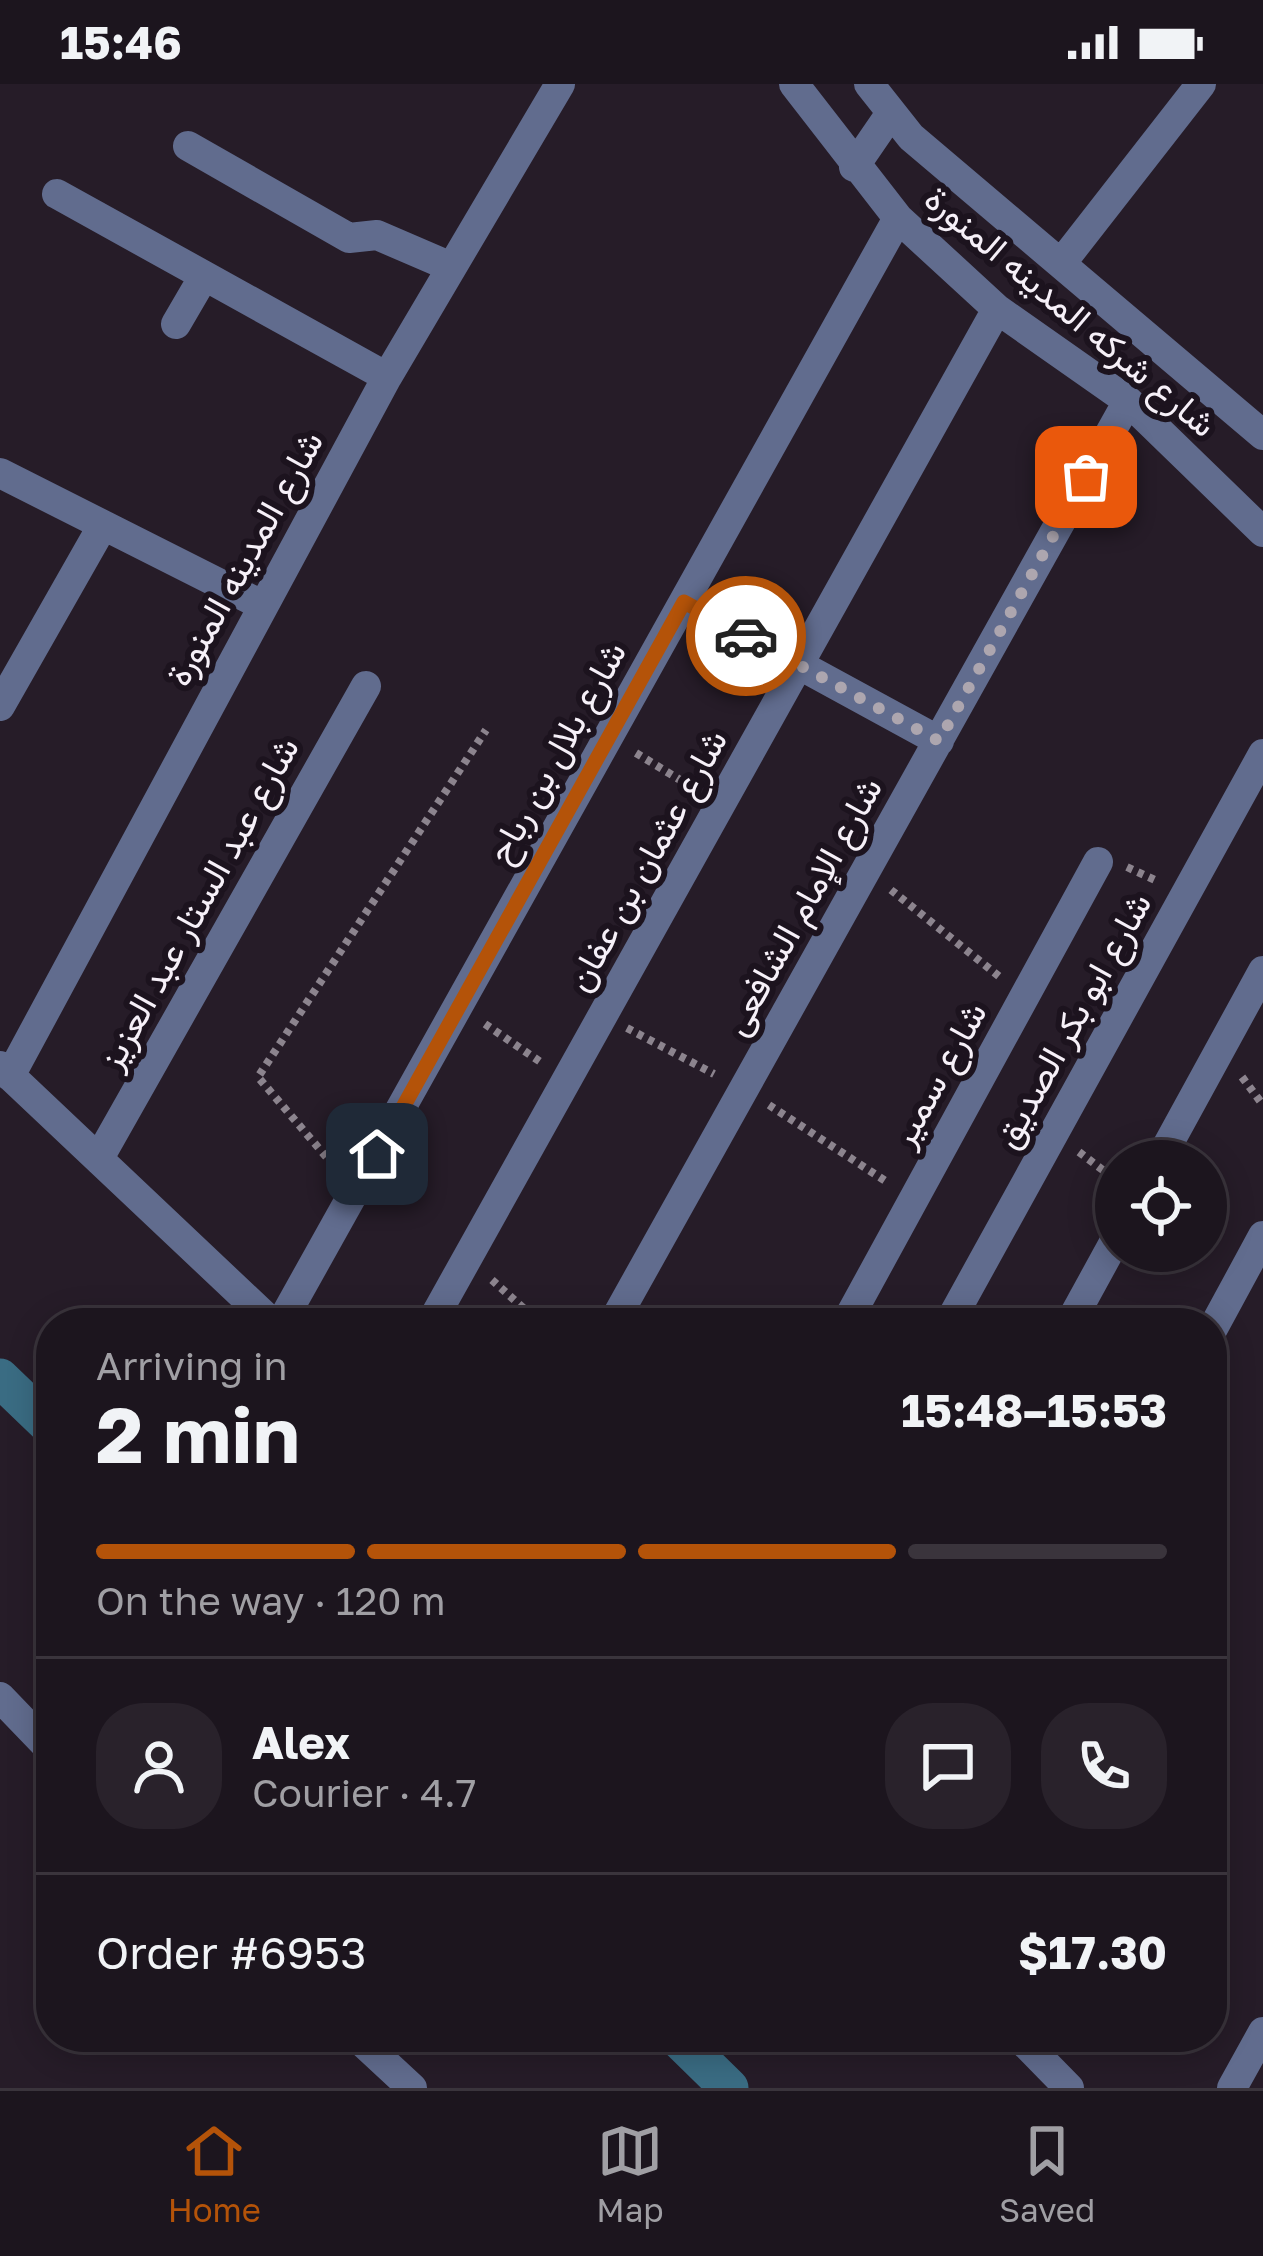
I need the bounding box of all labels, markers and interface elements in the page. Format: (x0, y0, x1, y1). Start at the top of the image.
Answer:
text: 15:46 (60, 15, 182, 69)
street label: شارع شركه المدينه المنورة (914, 176, 1226, 448)
street label: شارع المدينه المنورة (156, 423, 335, 695)
pin (1035, 426, 1137, 528)
icon: bag (1053, 444, 1119, 510)
courier (686, 576, 806, 696)
icon: car (713, 603, 779, 669)
street label: شارع بلال بن رباح (477, 633, 638, 872)
street label: شارع عثمان بن عفان (556, 721, 739, 1000)
street label: شارع عبد الستار عبد العزيز (88, 729, 310, 1079)
street label: شارع الإمام الشافعى (713, 769, 894, 1044)
street label: شارع ابو بكر الصديق (984, 885, 1163, 1157)
street label: شارع سمير (880, 994, 998, 1156)
pin (326, 1103, 428, 1205)
icon: home (344, 1121, 410, 1187)
map controls (1095, 1140, 1227, 1272)
button: locate (1095, 1140, 1227, 1272)
text: Arriving in (96, 1342, 287, 1389)
text: 15:48–15:53 (901, 1383, 1167, 1437)
text: 2 min (96, 1387, 300, 1480)
text: On the way · 120 m (96, 1577, 446, 1624)
button: person (96, 1703, 222, 1829)
button: chat (885, 1703, 1011, 1829)
button: phone (1041, 1703, 1167, 1829)
text: Alex (252, 1715, 350, 1769)
text: Courier · 4.7 (252, 1769, 476, 1816)
text: Order #6953 (96, 1925, 366, 1979)
text: $17.30 (1018, 1925, 1167, 1979)
tab: Home (168, 2118, 261, 2229)
tab: Map (596, 2118, 664, 2229)
tab: Saved (999, 2118, 1095, 2229)

